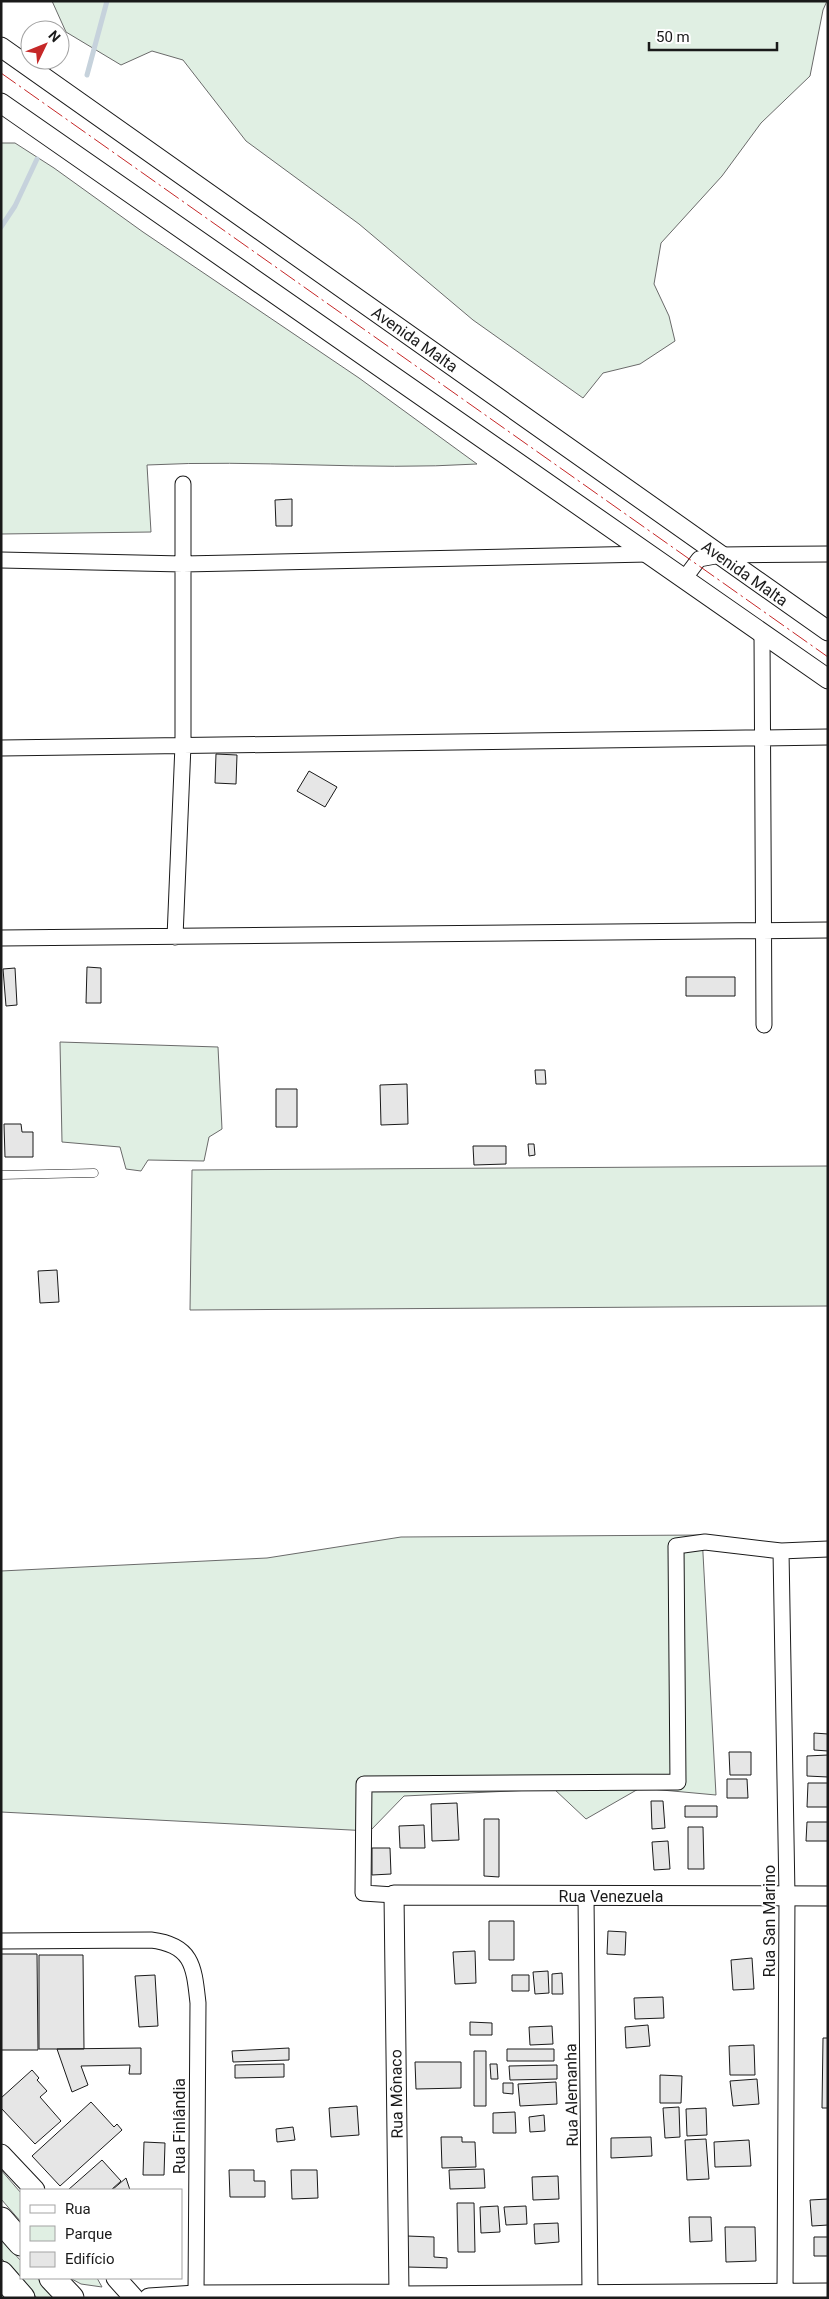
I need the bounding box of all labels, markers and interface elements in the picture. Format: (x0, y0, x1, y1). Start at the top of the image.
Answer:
north arrow (20, 20, 70, 70)
scale bar (649, 20, 776, 52)
text: N (45, 27, 64, 45)
text: 50 m (656, 28, 690, 46)
street label: Avenida Malta (368, 303, 462, 376)
street label: Avenida Malta (698, 537, 792, 610)
street label: Rua San Marino (760, 1865, 779, 1977)
street label: Rua Venezuela (559, 1887, 663, 1906)
street label: Rua Alemanha (561, 2043, 582, 2147)
street label: Rua Mônaco (386, 2049, 407, 2139)
street label: Rua Finlândia (170, 2078, 189, 2174)
legend (20, 2189, 182, 2279)
text: Rua (65, 2200, 91, 2218)
text: Parque (65, 2225, 112, 2243)
text: Edifício (65, 2250, 114, 2268)

